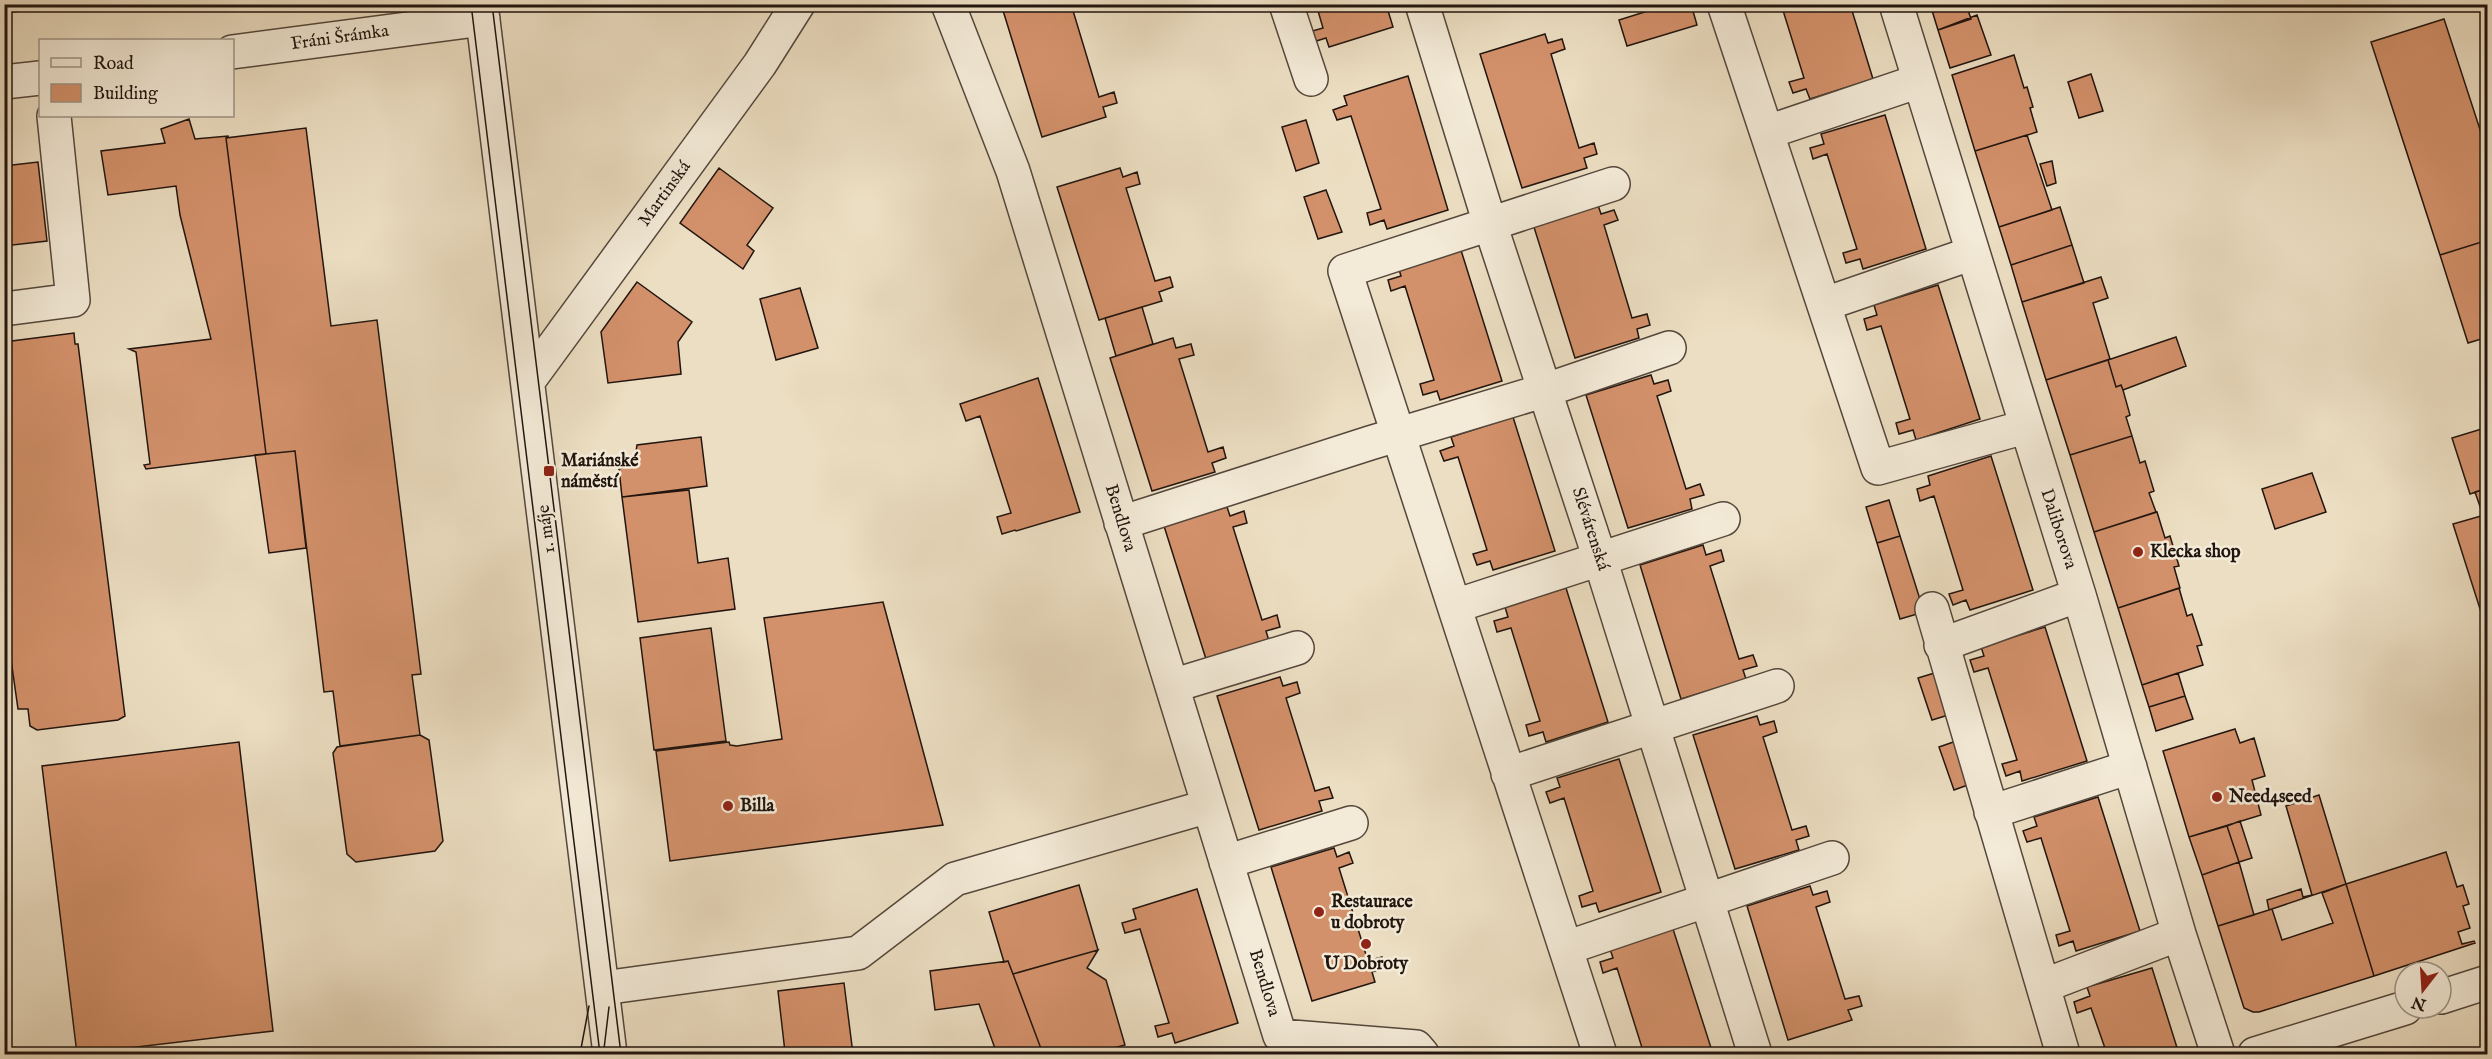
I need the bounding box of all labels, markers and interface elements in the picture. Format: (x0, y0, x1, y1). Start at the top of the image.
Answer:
street label: Fráni Šrámka (289, 18, 391, 56)
legend (39, 39, 234, 117)
text: Road (93, 53, 134, 76)
text: Building (93, 83, 158, 106)
street label: Martinská (633, 156, 697, 231)
place label: Mariánské náměstí (561, 450, 639, 494)
marker: Mariánské náměstí (542, 464, 556, 478)
street label: Bendlova (1099, 481, 1141, 555)
street label: Slévárenská (1566, 484, 1614, 574)
street label: Daliborova (2034, 486, 2082, 572)
street label: 1. máje (533, 503, 561, 555)
place label: Klecka shop (2150, 541, 2241, 564)
marker: Klecka shop (2131, 545, 2145, 559)
place label: Need4seed (2228, 786, 2312, 809)
marker: Need4seed (2210, 790, 2224, 804)
place label: Billa (740, 795, 776, 818)
marker: Billa (721, 799, 735, 813)
place label: Restaurace u dobroty (1331, 891, 1414, 935)
marker: Restaurace u dobroty (1312, 905, 1326, 919)
marker: U Dobroty (1359, 937, 1373, 951)
street label: Bendlova (1243, 946, 1285, 1020)
place label: U Dobroty (1323, 953, 1409, 976)
north arrow (2393, 960, 2453, 1020)
text: N (2410, 991, 2430, 1014)

